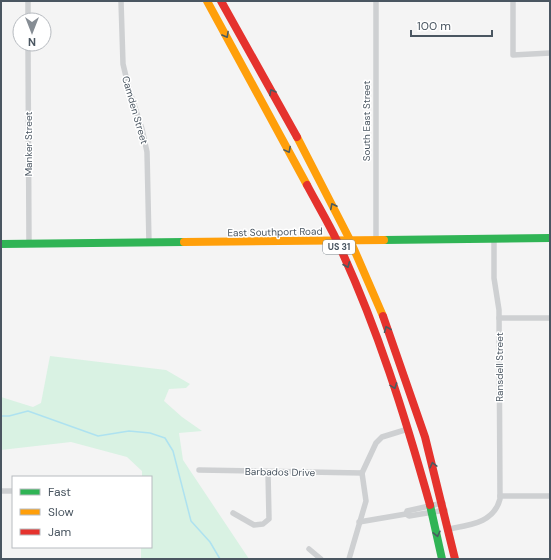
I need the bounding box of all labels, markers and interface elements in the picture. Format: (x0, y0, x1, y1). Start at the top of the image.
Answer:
north arrow (12, 12, 52, 52)
scale bar (411, 12, 492, 38)
text: 100 m (417, 18, 451, 34)
one-way arrow (221, 31, 229, 38)
text: N (28, 35, 36, 49)
street label: Camden Street (119, 74, 151, 146)
street label: South East Street (360, 81, 373, 161)
one-way arrow (269, 89, 276, 96)
street label: Manker Street (22, 112, 35, 176)
one-way arrow (283, 145, 291, 153)
one-way arrow (330, 203, 338, 210)
street label: East Southport Road (227, 225, 323, 239)
road number: US 31 (323, 240, 355, 254)
one-way arrow (342, 261, 350, 269)
one-way arrow (384, 325, 392, 332)
street label: Ransdell Street (493, 332, 506, 402)
one-way arrow (389, 383, 398, 390)
one-way arrow (430, 462, 438, 468)
street label: Barbados Drive (245, 465, 316, 479)
legend (12, 476, 152, 548)
text: Fast (48, 484, 71, 500)
text: Slow (48, 504, 74, 520)
text: Jam (48, 524, 71, 540)
one-way arrow (432, 531, 440, 537)

